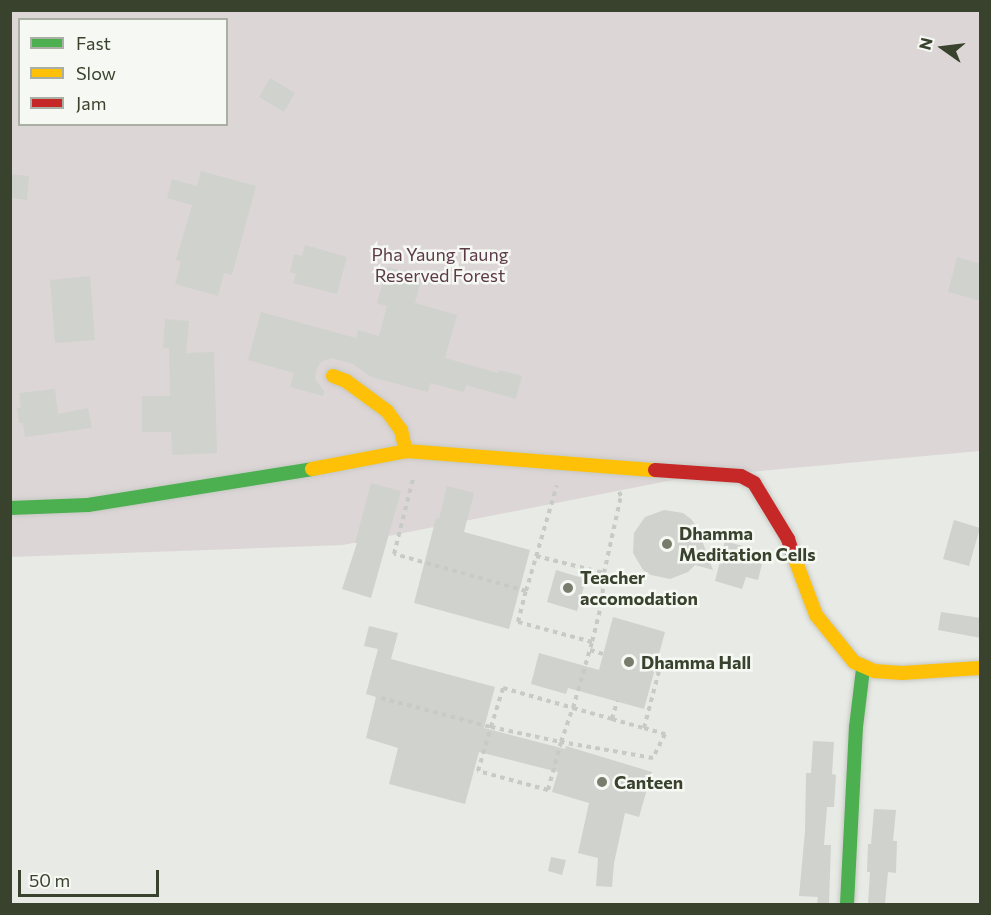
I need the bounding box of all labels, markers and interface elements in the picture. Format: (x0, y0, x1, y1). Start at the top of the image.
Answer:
legend (18, 18, 228, 126)
north arrow (913, 18, 973, 78)
text: Fast (76, 32, 111, 54)
text: N (914, 35, 936, 52)
text: Slow (76, 62, 116, 84)
text: Jam (76, 92, 106, 114)
park label: Pha Yaung Taung Reserved Forest (372, 244, 508, 286)
place label: Dhamma Meditation Cells (679, 523, 816, 566)
marker: Dhamma Meditation Cells (660, 537, 674, 551)
place label: Teacher accomodation (580, 567, 698, 610)
marker: Teacher accomodation (561, 581, 575, 595)
place label: Dhamma Hall (641, 651, 751, 673)
marker: Dhamma Hall (622, 655, 636, 669)
place label: Canteen (614, 771, 683, 793)
marker: Canteen (595, 775, 609, 789)
scale bar (21, 858, 162, 896)
text: 50 m (29, 869, 70, 891)

